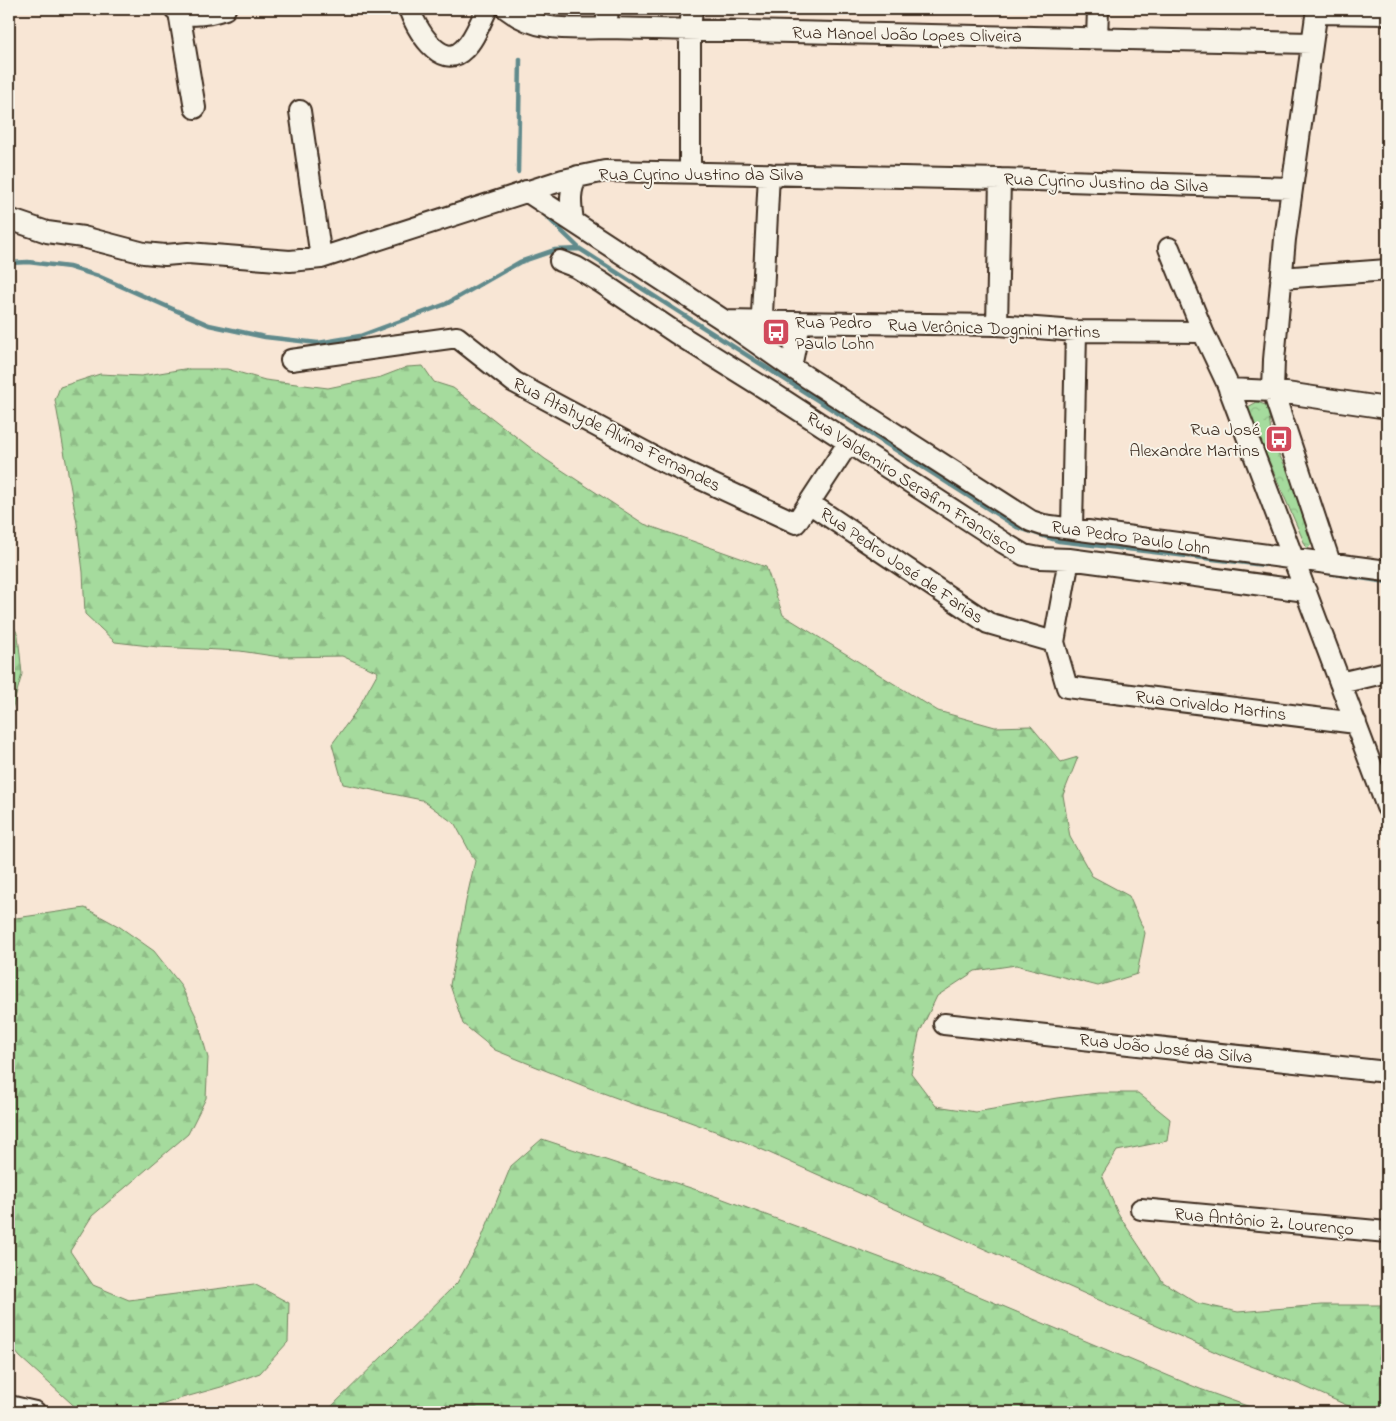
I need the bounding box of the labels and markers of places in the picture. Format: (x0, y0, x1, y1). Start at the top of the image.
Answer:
place label: Rua Pedro Paulo Lohn (795, 311, 874, 358)
bus stop icon: Rua Pedro Paulo Lohn (761, 317, 791, 347)
place label: Rua José Alexandre Martins (1129, 418, 1261, 465)
bus stop icon: Rua José Alexandre Martins (1264, 424, 1294, 454)

